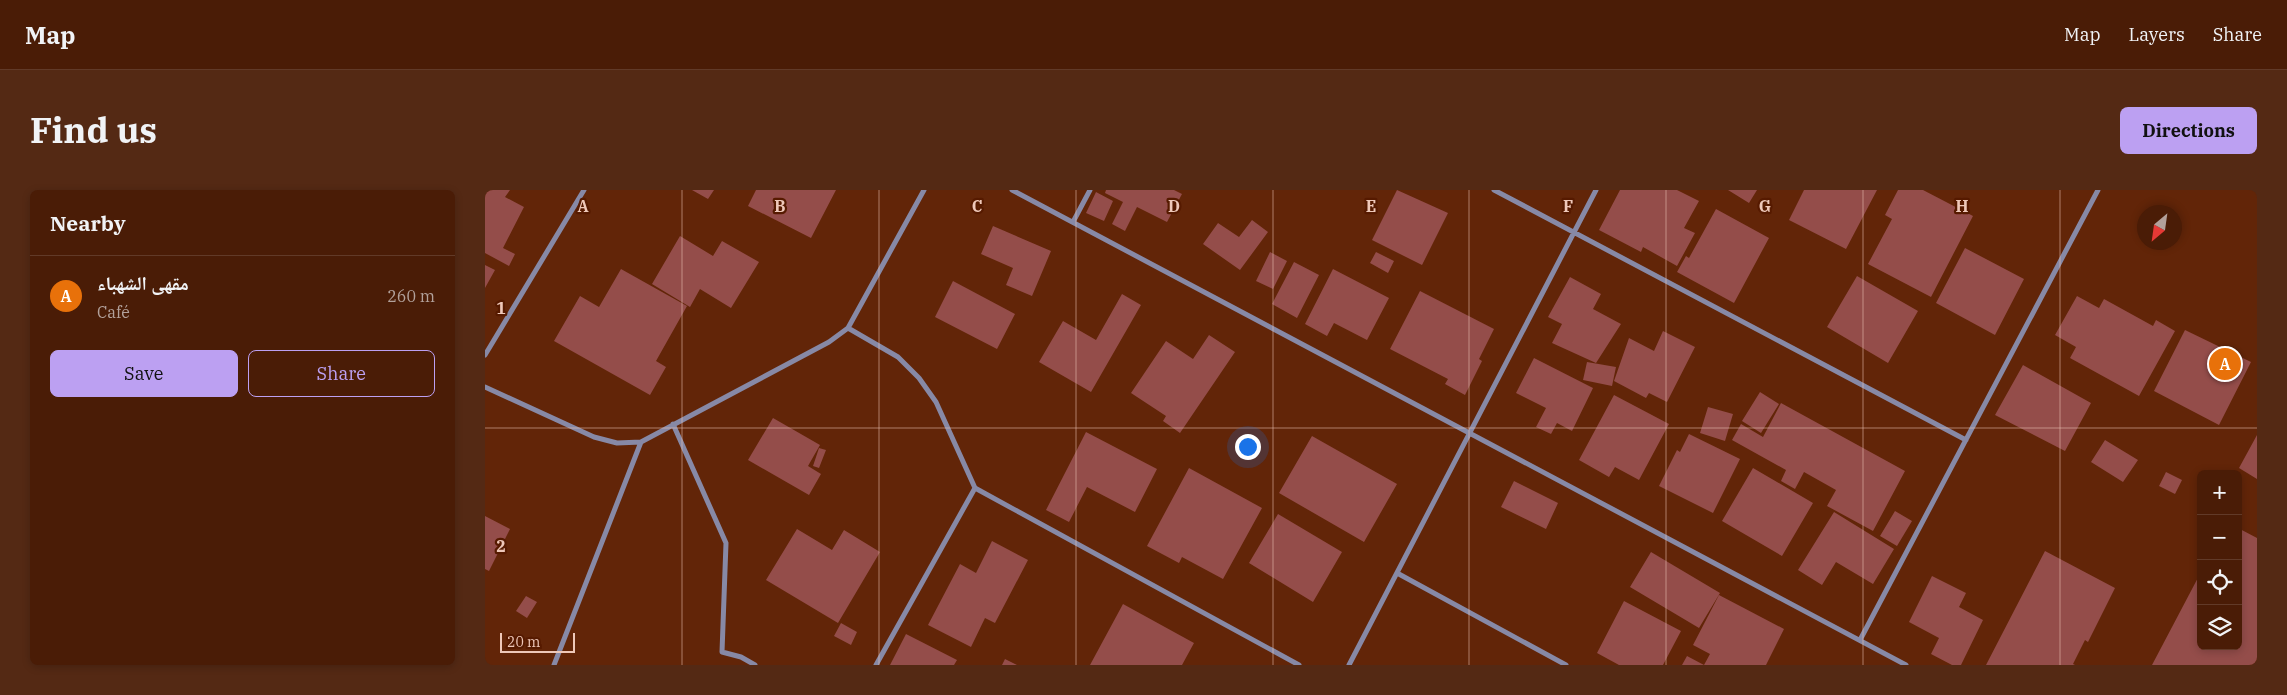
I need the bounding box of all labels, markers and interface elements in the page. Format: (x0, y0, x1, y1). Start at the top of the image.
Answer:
text: Map (25, 19, 75, 51)
text: Map (2064, 23, 2101, 46)
text: Layers (2129, 23, 2185, 46)
text: Share (2213, 23, 2262, 46)
text: Find us (30, 107, 157, 153)
button: Directions (2120, 107, 2257, 154)
text: A (577, 196, 589, 216)
text: B (774, 196, 786, 216)
text: C (972, 196, 982, 216)
text: D (1168, 196, 1180, 216)
text: E (1366, 196, 1376, 216)
text: F (1563, 196, 1573, 216)
text: G (1759, 196, 1771, 216)
text: H (1956, 196, 1969, 216)
north arrow (2137, 205, 2182, 250)
text: Nearby (50, 209, 126, 237)
text: مقهى الشهباء (97, 271, 189, 295)
text: A (60, 286, 72, 306)
text: 260 m (387, 286, 435, 306)
text: 1 (496, 298, 506, 318)
text: Café (97, 302, 130, 322)
pin: A (2209, 345, 2241, 383)
button: Save (50, 350, 238, 397)
button: Share (248, 350, 435, 397)
your location (1235, 434, 1261, 460)
map controls (2197, 470, 2242, 650)
button: + (2197, 470, 2242, 515)
button: − (2197, 515, 2242, 560)
text: 2 (496, 536, 506, 556)
button: locate (2197, 560, 2242, 605)
button: layers (2197, 605, 2242, 650)
scale bar (500, 630, 575, 653)
text: 20 m (507, 633, 540, 651)

